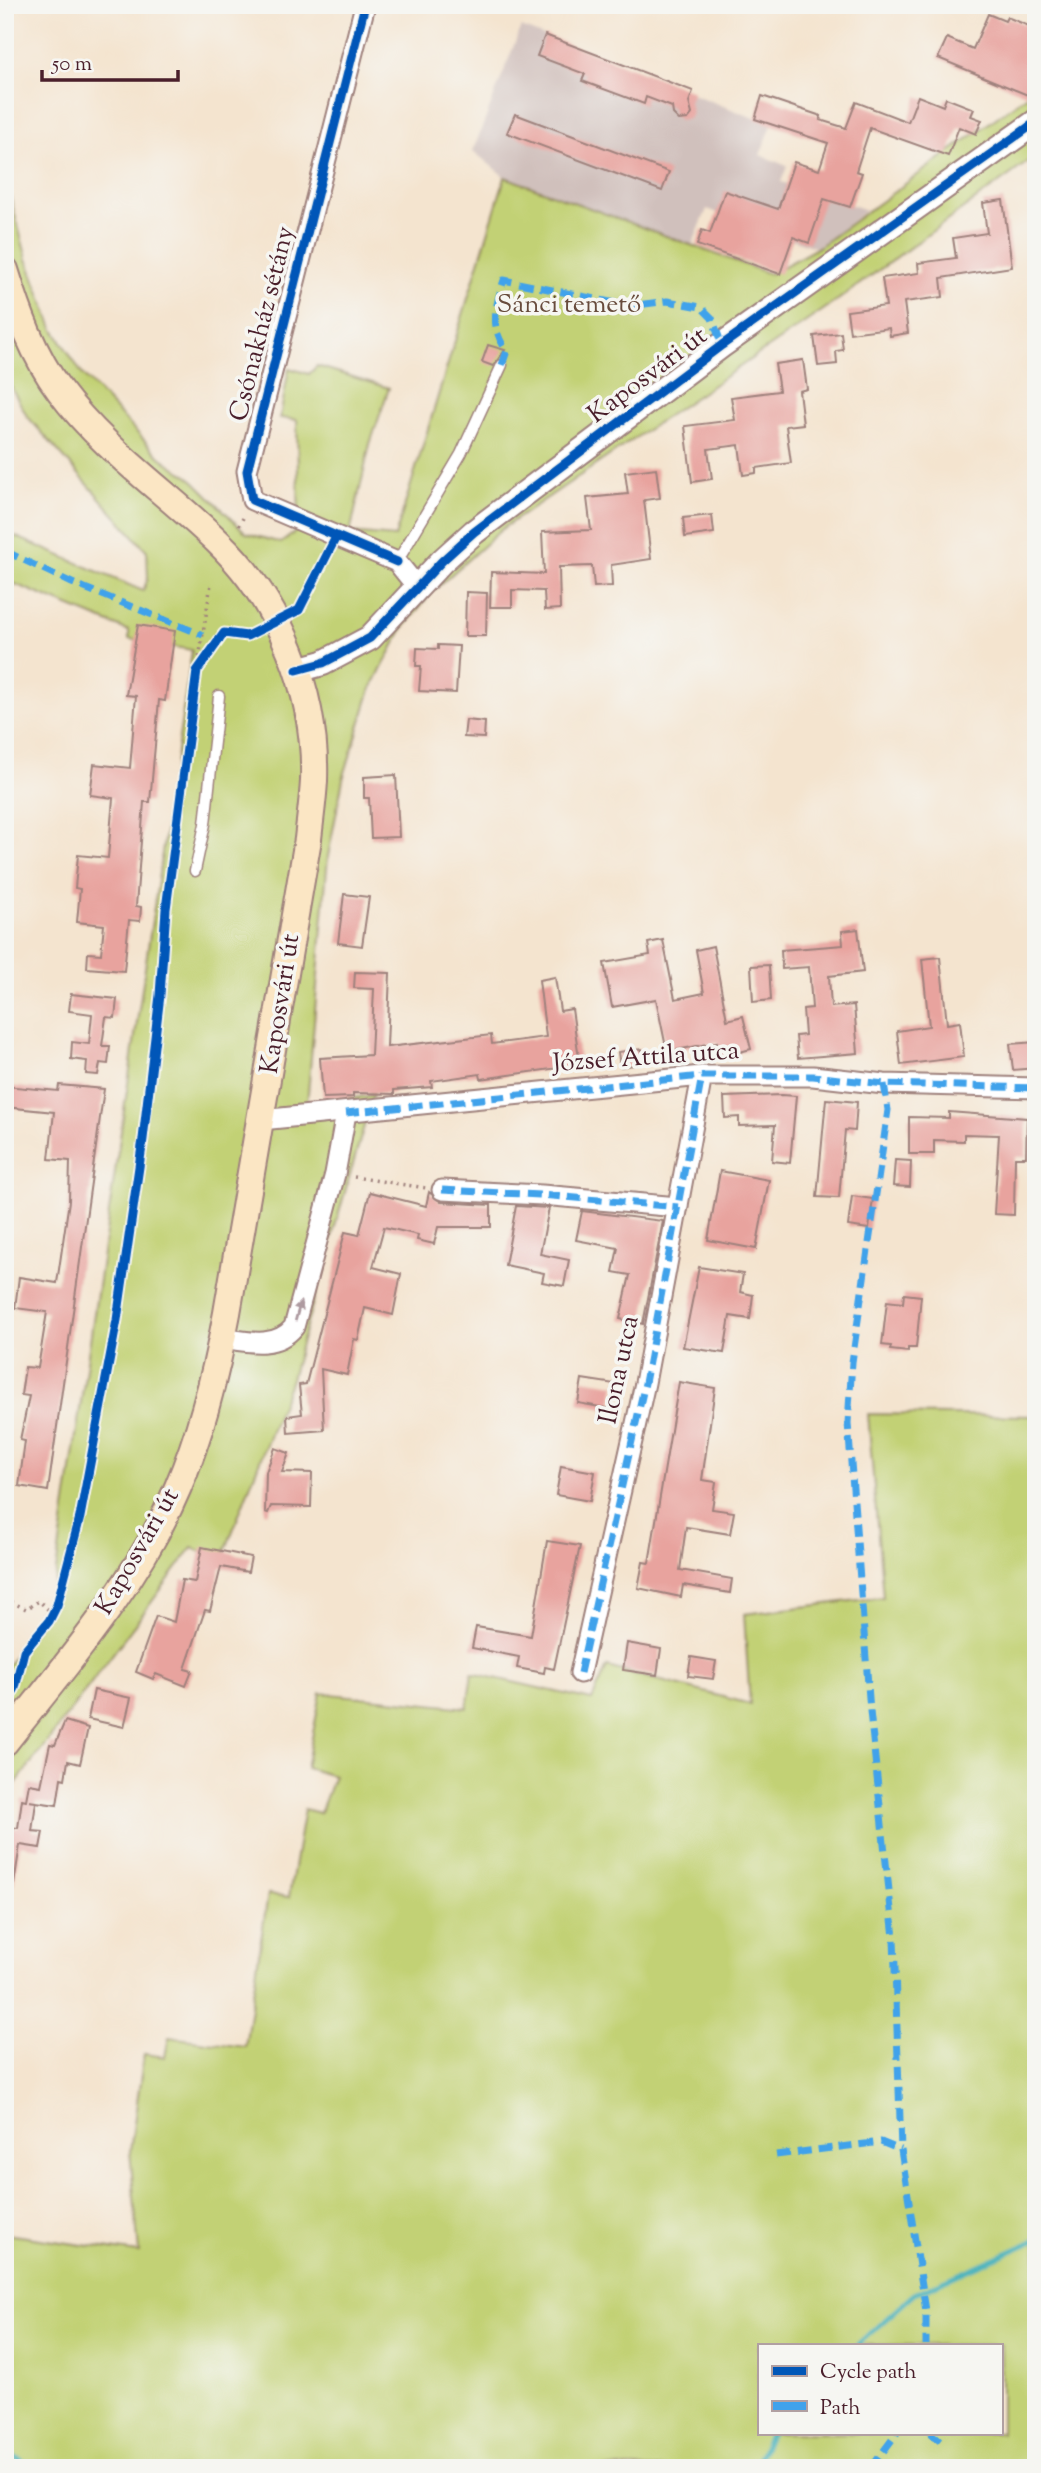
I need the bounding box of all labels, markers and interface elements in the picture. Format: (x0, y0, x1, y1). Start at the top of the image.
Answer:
scale bar (42, 38, 178, 82)
text: 50 m (51, 50, 92, 80)
street label: Csónakház sétány (221, 223, 305, 425)
park label: Sánci temető (497, 287, 641, 324)
street label: Kaposvári út (580, 319, 716, 433)
street label: Kaposvári út (252, 931, 310, 1077)
street label: József Attila utca (550, 1033, 740, 1083)
one-way arrow (293, 1300, 304, 1322)
street label: Ilona utca (590, 1312, 650, 1428)
street label: Kaposvári út (87, 1482, 189, 1622)
legend (758, 2344, 1002, 2434)
text: Cycle path (820, 2358, 917, 2388)
text: Path (820, 2394, 861, 2424)

